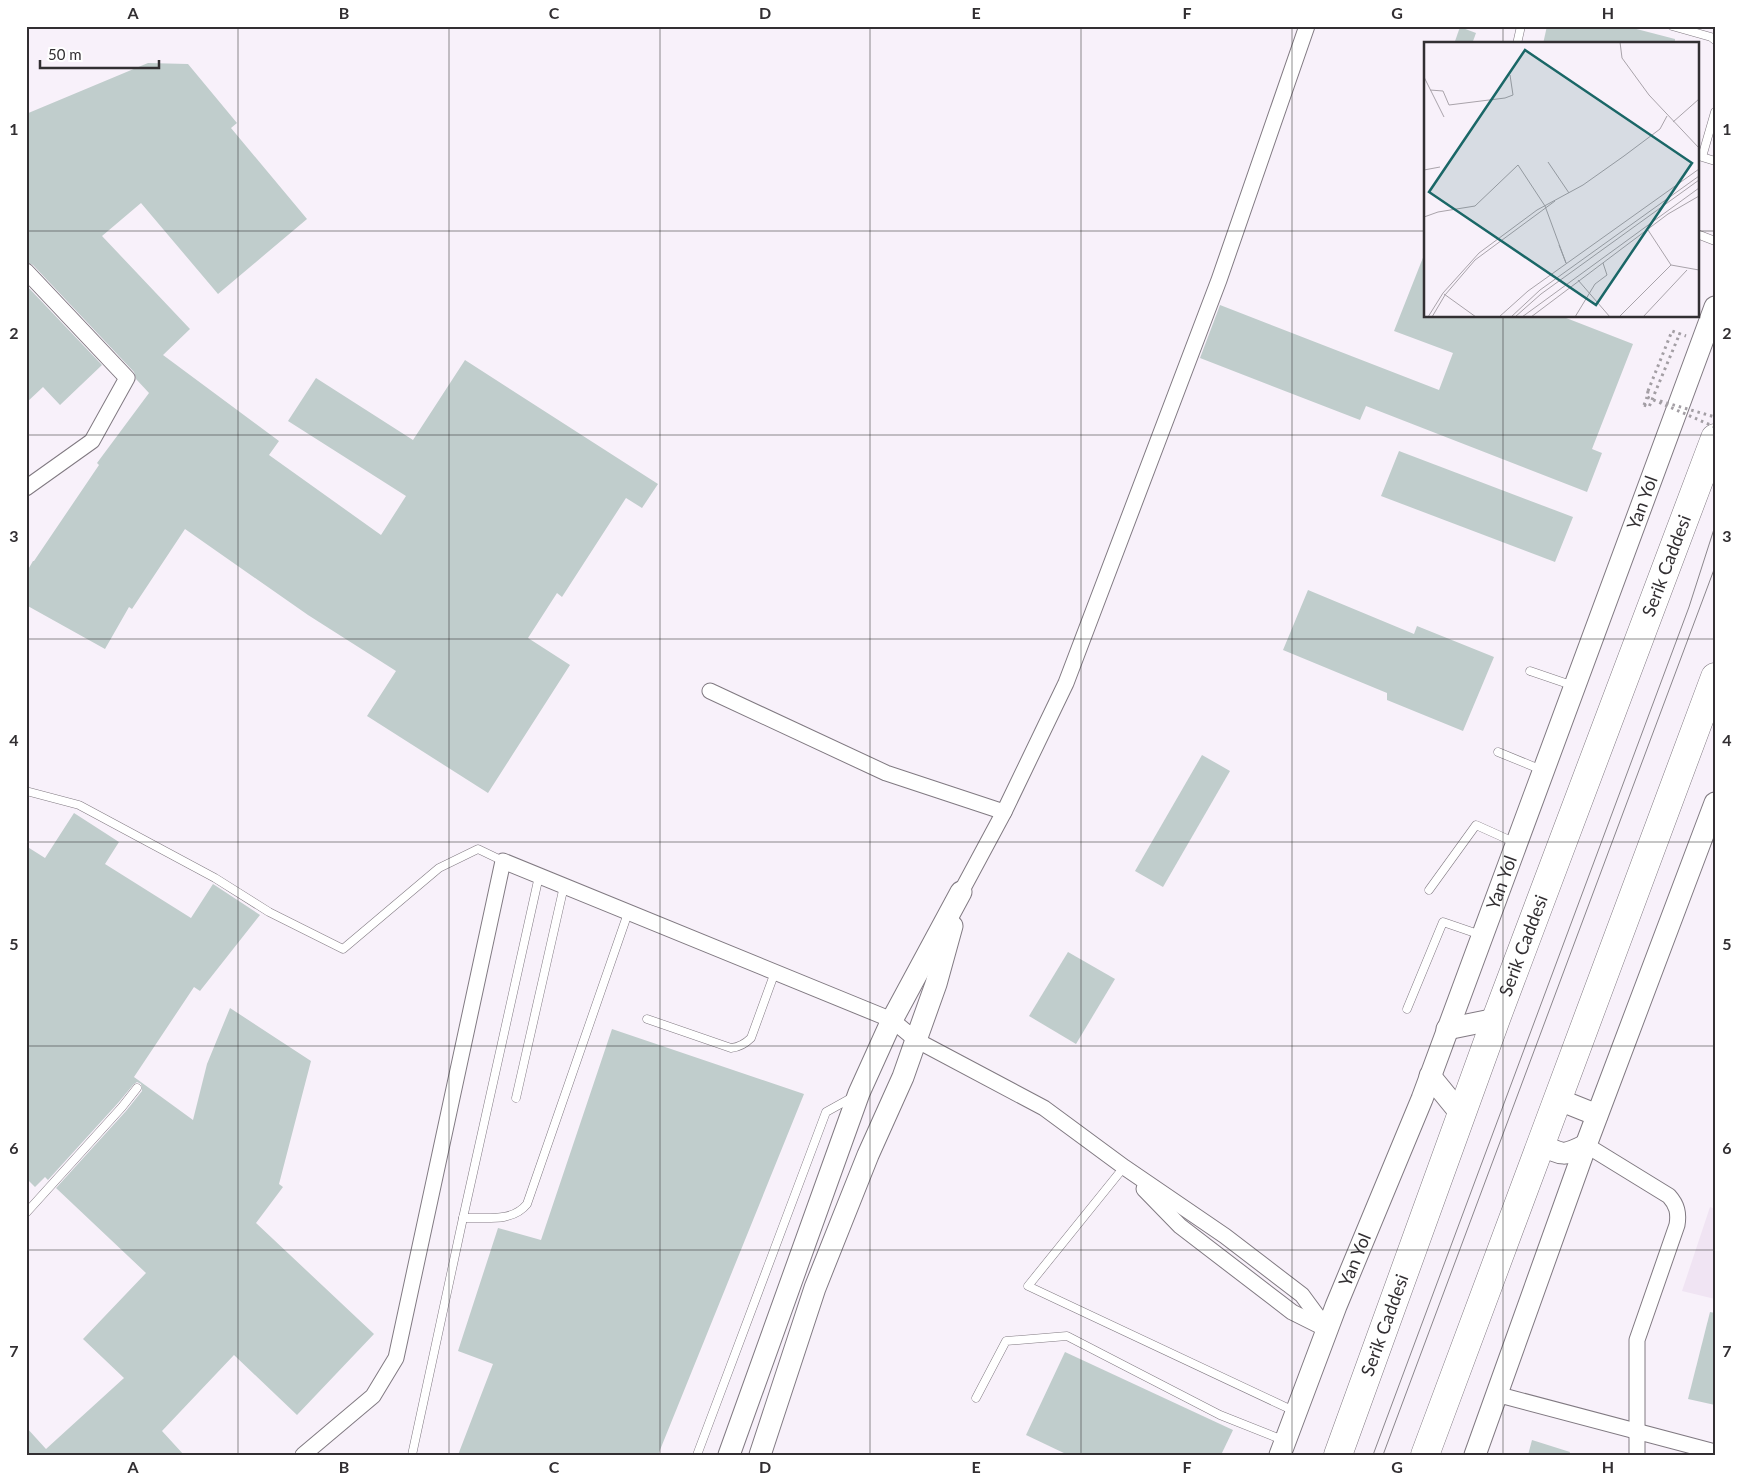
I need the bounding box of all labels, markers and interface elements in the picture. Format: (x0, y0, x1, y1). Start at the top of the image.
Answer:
text: A (126, 3, 139, 22)
text: B (339, 3, 349, 22)
text: C (549, 3, 560, 22)
text: D (759, 3, 771, 22)
text: E (971, 3, 981, 22)
text: F (1182, 3, 1192, 22)
text: G (1391, 3, 1403, 22)
text: H (1602, 3, 1614, 22)
scale bar (40, 38, 159, 70)
inset map (1424, 42, 1698, 318)
text: 50 m (48, 45, 82, 63)
text: 1 (9, 119, 19, 138)
text: 1 (1722, 119, 1732, 138)
text: 2 (9, 323, 19, 342)
text: 2 (1722, 323, 1732, 342)
street label: Yan Yol (1622, 472, 1662, 532)
street label: Serik Caddesi (1637, 512, 1695, 619)
text: 3 (9, 526, 19, 545)
text: 3 (1722, 526, 1732, 545)
text: 4 (9, 730, 19, 749)
text: 4 (1722, 730, 1732, 749)
street label: Yan Yol (1481, 852, 1521, 912)
street label: Serik Caddesi (1494, 892, 1552, 999)
text: 5 (9, 934, 19, 953)
text: 5 (1722, 934, 1732, 953)
text: 6 (9, 1138, 19, 1157)
text: 6 (1722, 1138, 1732, 1157)
street label: Yan Yol (1333, 1230, 1375, 1290)
street label: Serik Caddesi (1356, 1271, 1413, 1379)
text: 7 (9, 1341, 19, 1360)
text: 7 (1722, 1341, 1732, 1360)
text: A (126, 1457, 139, 1476)
text: B (339, 1457, 349, 1476)
text: C (549, 1457, 560, 1476)
text: D (759, 1457, 771, 1476)
text: E (971, 1457, 981, 1476)
text: F (1182, 1457, 1192, 1476)
text: G (1391, 1457, 1403, 1476)
text: H (1602, 1457, 1614, 1476)

